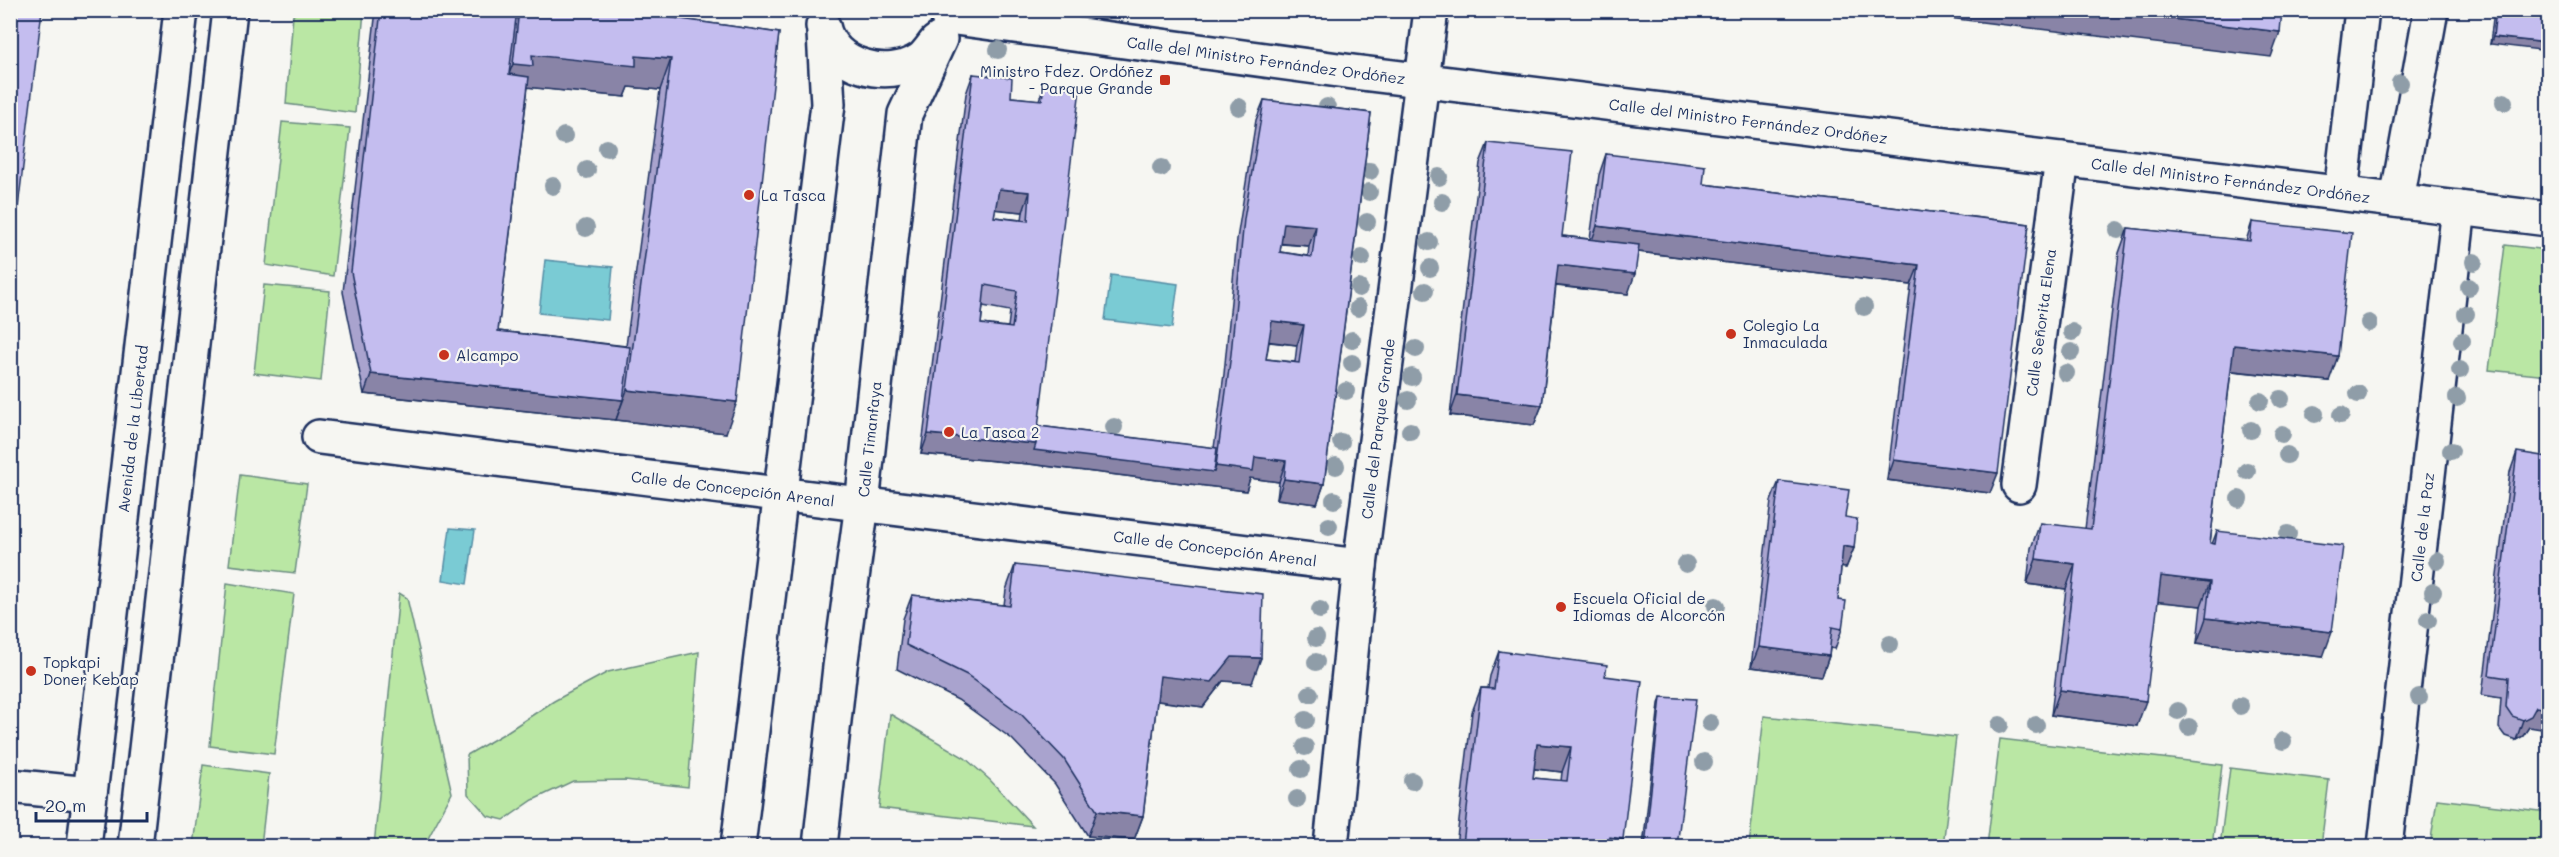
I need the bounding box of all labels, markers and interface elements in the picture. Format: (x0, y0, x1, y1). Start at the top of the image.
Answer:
street label: Calle del Ministro Fernández Ordóñez (1126, 31, 1406, 88)
place label: Ministro Fdez. Ordóñez - Parque Grande (980, 61, 1153, 98)
marker: Ministro Fdez. Ordóñez - Parque Grande (1158, 73, 1172, 87)
street label: Calle del Ministro Fernández Ordóñez (1608, 94, 1889, 148)
street label: Calle del Ministro Fernández Ordóñez (2090, 153, 2371, 207)
place label: La Tasca (761, 185, 826, 205)
marker: La Tasca (742, 188, 756, 202)
street label: Calle Señorita Elena (2021, 247, 2060, 398)
place label: Colegio La Inmaculada (1743, 315, 1828, 352)
marker: Colegio La Inmaculada (1724, 327, 1738, 341)
street label: Calle del Parque Grande (1356, 337, 1399, 520)
street label: Avenida de la Libertad (113, 344, 152, 514)
place label: Alcampo (456, 345, 519, 365)
marker: Alcampo (437, 348, 451, 362)
street label: Calle Timanfaya (853, 380, 886, 498)
place label: La Tasca 2 (961, 422, 1039, 442)
marker: La Tasca 2 (942, 425, 956, 439)
street label: Calle de Concepción Arenal (630, 466, 836, 511)
street label: Calle de la Paz (2406, 471, 2438, 583)
street label: Calle de Concepción Arenal (1112, 526, 1318, 571)
place label: Escuela Oficial de Idiomas de Alcorcón (1573, 588, 1725, 625)
marker: Escuela Oficial de Idiomas de Alcorcón (1554, 600, 1568, 614)
place label: Topkapi Doner Kebap (43, 652, 139, 689)
marker: Topkapi Doner Kebap (24, 664, 38, 678)
scale bar (36, 785, 147, 823)
text: 20 m (45, 793, 86, 817)

